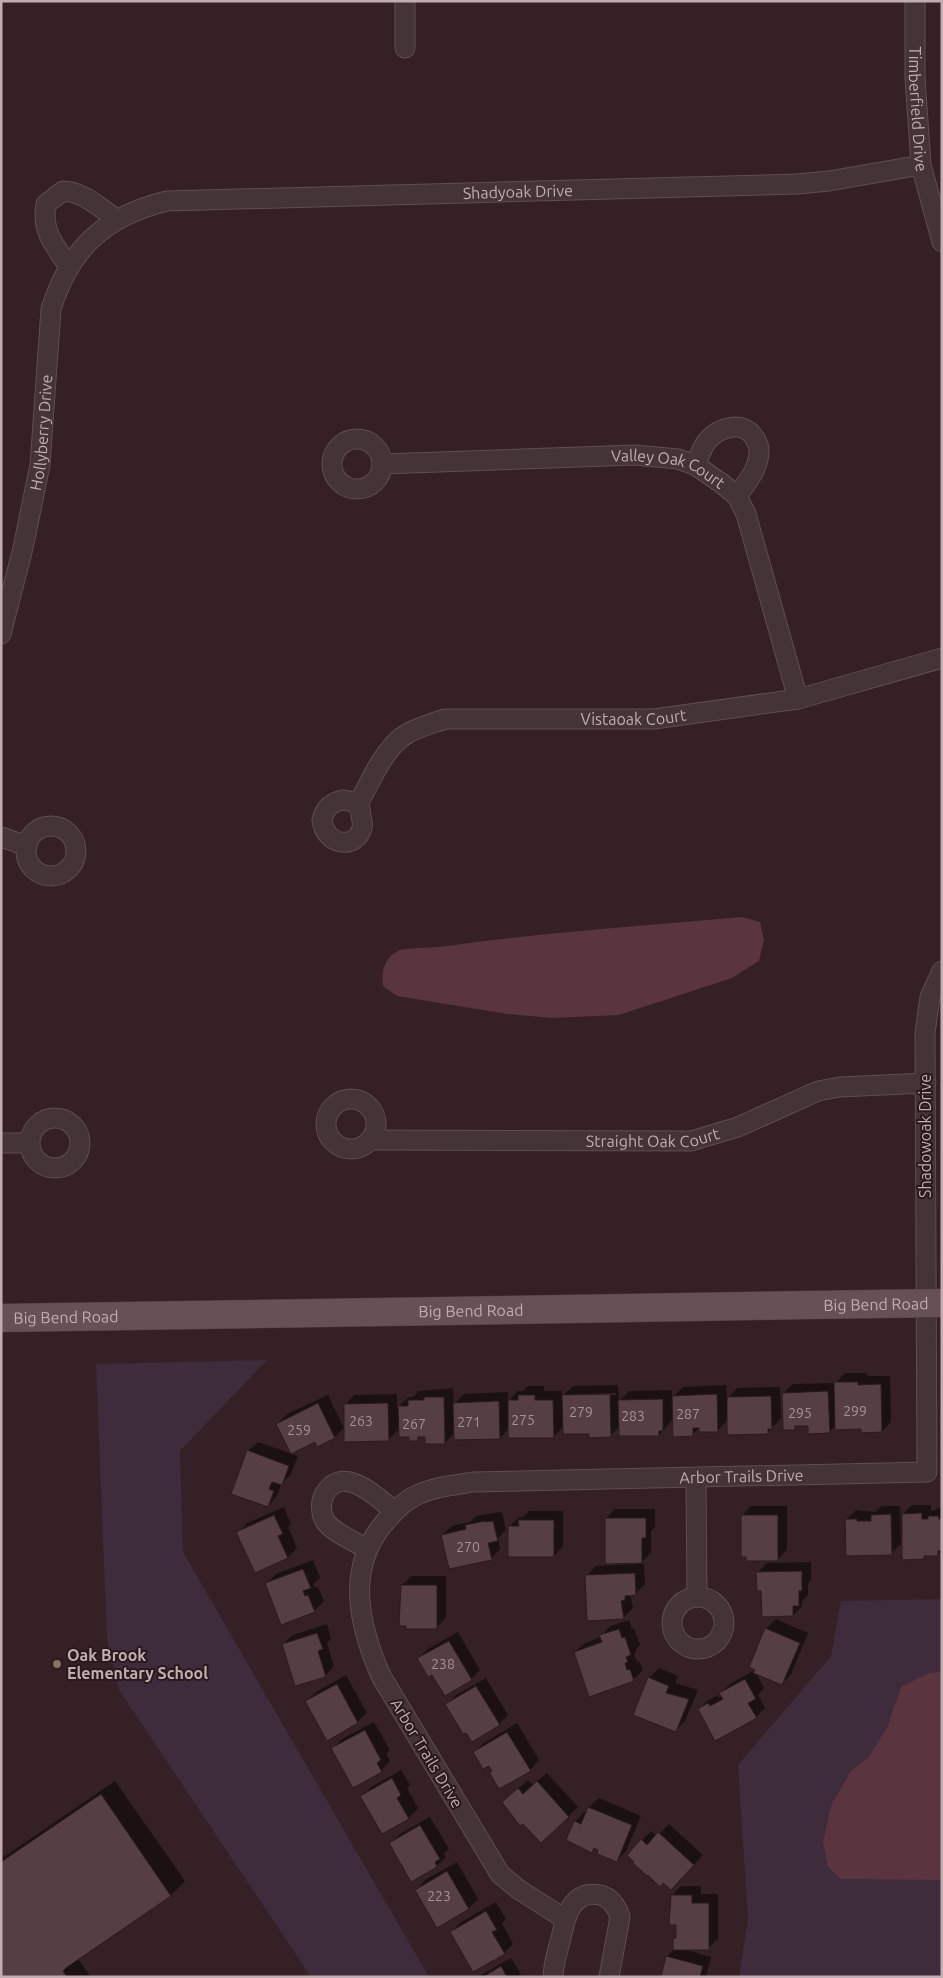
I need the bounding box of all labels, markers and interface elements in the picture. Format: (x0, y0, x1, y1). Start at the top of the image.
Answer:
street label: Timberfield Drive (906, 46, 931, 174)
street label: Shadyoak Drive (463, 181, 573, 202)
street label: Hollyberry Drive (26, 374, 55, 492)
street label: Valley Oak Court (611, 446, 729, 492)
street label: Vistaoak Court (580, 706, 688, 728)
street label: Shadowoak Drive (916, 1074, 934, 1198)
street label: Straight Oak Court (586, 1124, 722, 1150)
street label: Big Bend Road (823, 1294, 929, 1314)
street label: Big Bend Road (418, 1301, 524, 1320)
street label: Big Bend Road (13, 1307, 119, 1327)
house number: 299 (843, 1403, 867, 1419)
house number: 279 (569, 1404, 593, 1420)
house number: 295 (788, 1405, 812, 1421)
house number: 287 (676, 1406, 700, 1422)
house number: 283 (621, 1408, 645, 1424)
house number: 275 (511, 1412, 535, 1428)
house number: 263 (349, 1413, 373, 1429)
house number: 271 (457, 1414, 481, 1430)
house number: 267 (402, 1416, 426, 1432)
house number: 259 (287, 1422, 311, 1438)
street label: Arbor Trails Drive (679, 1466, 804, 1486)
house number: 270 (456, 1539, 480, 1555)
place label: Oak Brook Elementary School (67, 1646, 208, 1682)
house number: 238 (431, 1656, 455, 1672)
marker: Oak Brook Elementary School (51, 1658, 63, 1670)
street label: Arbor Trails Drive (387, 1695, 467, 1811)
house number: 223 (427, 1888, 451, 1904)

